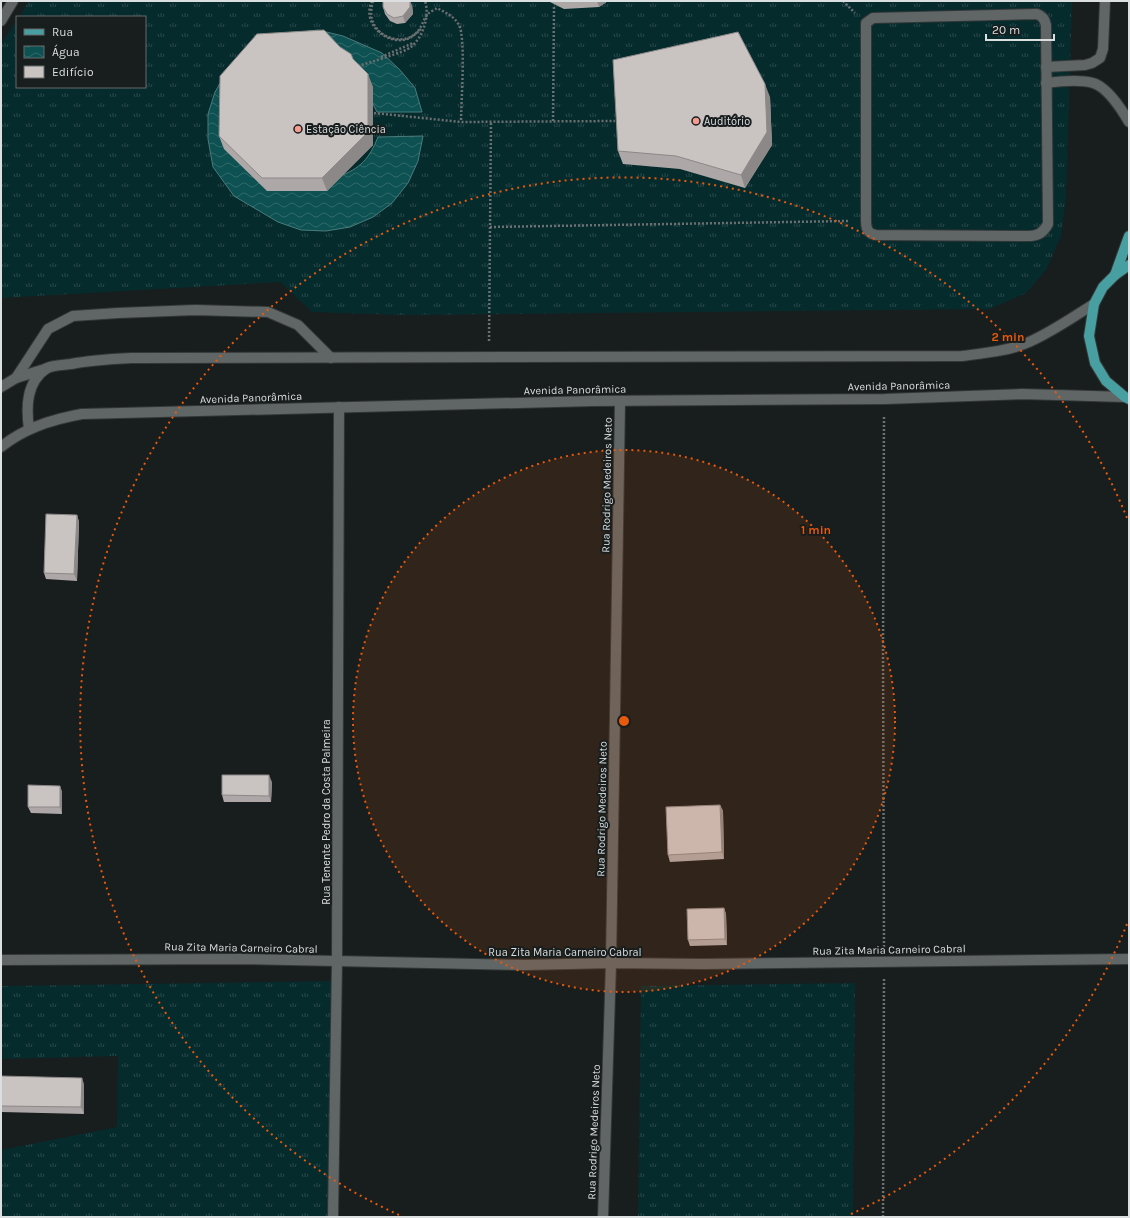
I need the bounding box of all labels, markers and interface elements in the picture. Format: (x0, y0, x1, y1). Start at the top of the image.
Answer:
legend (16, 16, 146, 88)
scale bar (986, 16, 1054, 42)
text: 20 m (992, 23, 1020, 37)
text: Rua (52, 25, 73, 39)
text: Água (52, 44, 80, 59)
text: Edifício (52, 65, 93, 79)
place label: Auditório (704, 115, 750, 128)
marker: Auditório (691, 116, 701, 126)
place label: Estação Ciência (306, 123, 386, 136)
marker: Estação Ciência (293, 124, 303, 134)
text: 2 min (991, 330, 1025, 344)
street label: Avenida Panorâmica (848, 379, 950, 393)
street label: Avenida Panorâmica (524, 383, 626, 397)
street label: Avenida Panorâmica (200, 390, 302, 406)
street label: Rua Rodrigo Medeiros Neto (599, 417, 615, 553)
text: 1 min (801, 523, 831, 537)
centre of rings (617, 714, 631, 728)
street label: Rua Tenente Pedro da Costa Palmeira (320, 719, 333, 905)
street label: Rua Rodrigo Medeiros Neto (594, 741, 610, 877)
street label: Rua Zita Maria Carneiro Cabral (164, 940, 318, 956)
street label: Rua Zita Maria Carneiro Cabral (812, 942, 966, 958)
street label: Rua Zita Maria Carneiro Cabral (488, 946, 642, 959)
street label: Rua Rodrigo Medeiros Neto (585, 1064, 603, 1200)

